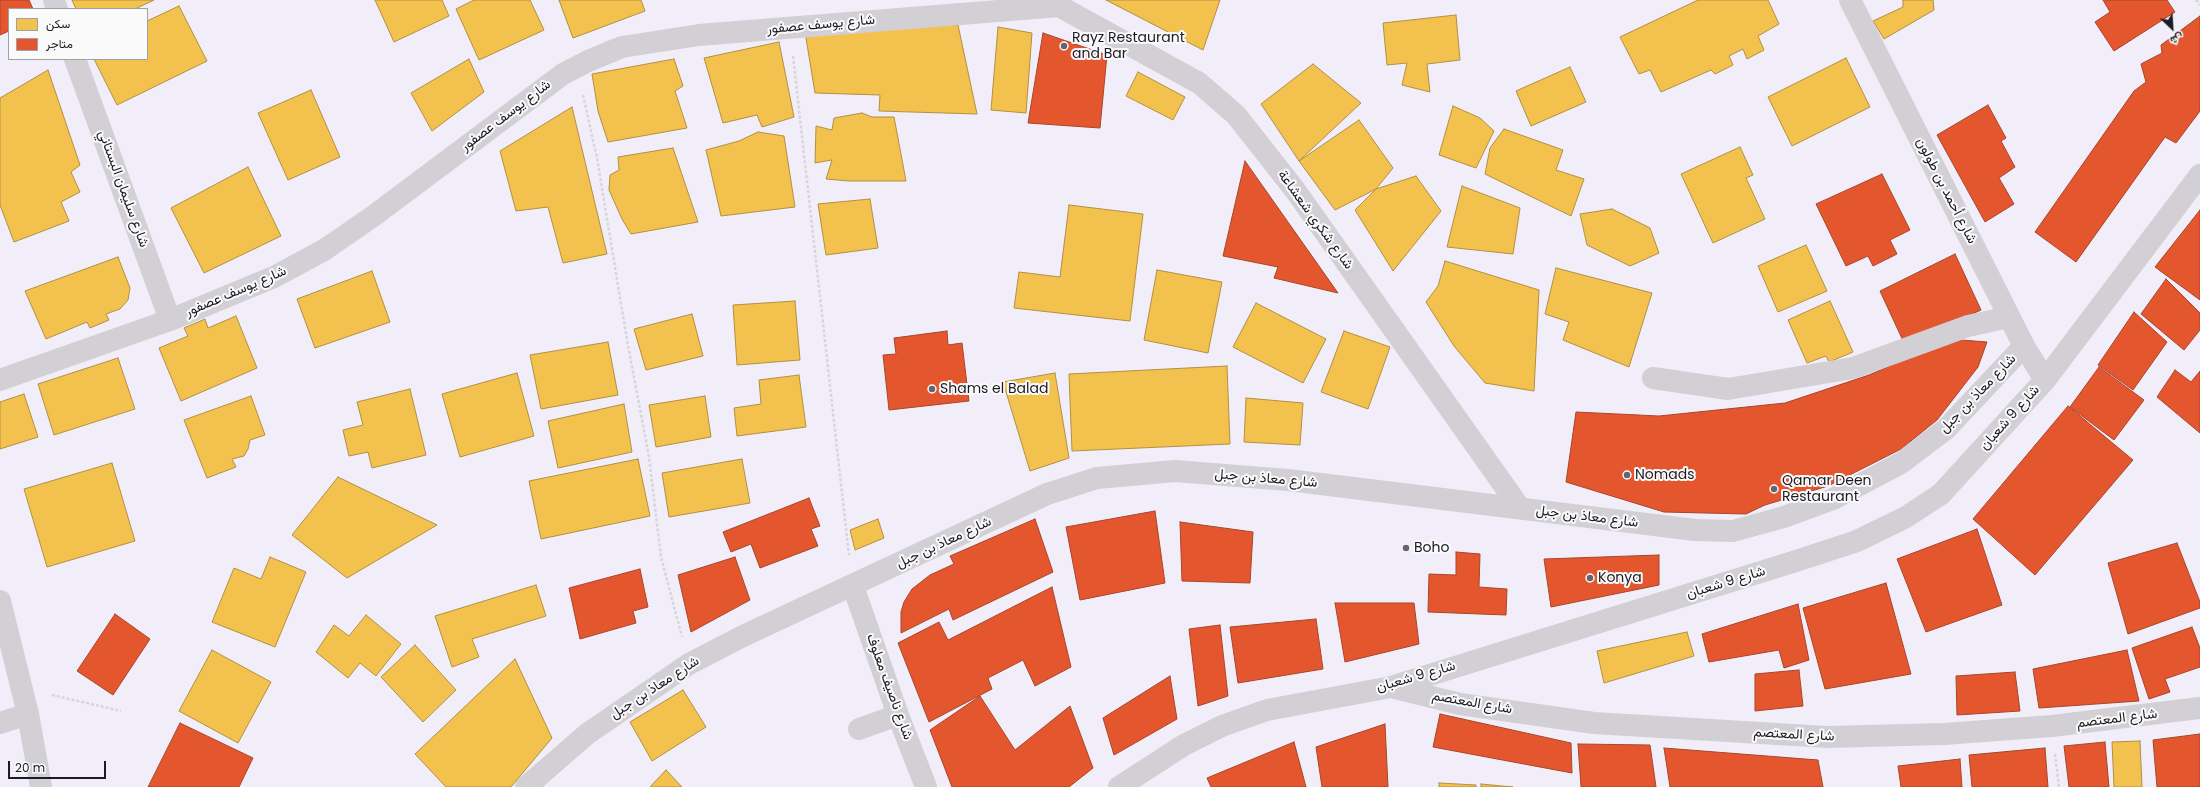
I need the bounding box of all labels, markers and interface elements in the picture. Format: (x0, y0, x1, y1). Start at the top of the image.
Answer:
legend (8, 8, 148, 60)
north arrow (2152, 8, 2192, 48)
street label: شارع يوسف عصفور (766, 12, 876, 38)
text: سكن (46, 15, 70, 32)
text: ش (2168, 29, 2186, 49)
place label: Rayz Restaurant and Bar (1072, 30, 1185, 62)
text: متاجر (46, 35, 73, 52)
marker: Rayz Restaurant and Bar (1059, 41, 1069, 51)
street label: شارع يوسف عصفور (458, 77, 554, 155)
street label: شارع سليمان البستاني (94, 128, 152, 250)
street label: شارع أحمد بن طولون (1912, 135, 1980, 247)
street label: شارع شكري شعشاعة (1273, 167, 1357, 273)
street label: شارع يوسف عصفور (183, 263, 289, 321)
street label: شارع معاذ بن جبل (1936, 351, 2020, 437)
place label: Shams el Balad (940, 381, 1048, 397)
street label: شارع 9 شعبان (1976, 382, 2044, 454)
marker: Shams el Balad (927, 384, 937, 394)
street label: شارع معاذ بن جبل (1214, 466, 1318, 492)
place label: Nomads (1635, 467, 1694, 483)
marker: Nomads (1622, 470, 1632, 480)
place label: Qamar Deen Restaurant (1782, 473, 1872, 506)
marker: Qamar Deen Restaurant (1769, 484, 1779, 494)
street label: شارع معاذ بن جبل (1535, 502, 1639, 532)
street label: شارع معاذ بن جبل (894, 514, 994, 572)
place label: Boho (1414, 540, 1449, 556)
marker: Boho (1401, 543, 1411, 553)
street label: شارع 9 شعبان (1685, 563, 1767, 603)
place label: Konya (1598, 570, 1642, 586)
marker: Konya (1585, 573, 1595, 583)
street label: شارع ناصيف معلوف (862, 632, 916, 742)
street label: شارع معاذ بن جبل (607, 653, 703, 723)
street label: شارع 9 شعبان (1375, 658, 1457, 696)
street label: شارع المعتصم (1431, 688, 1513, 718)
street label: شارع المعتصم (2076, 706, 2158, 732)
street label: شارع المعتصم (1753, 724, 1835, 746)
scale bar (10, 753, 108, 779)
text: 20 m (15, 759, 45, 776)

